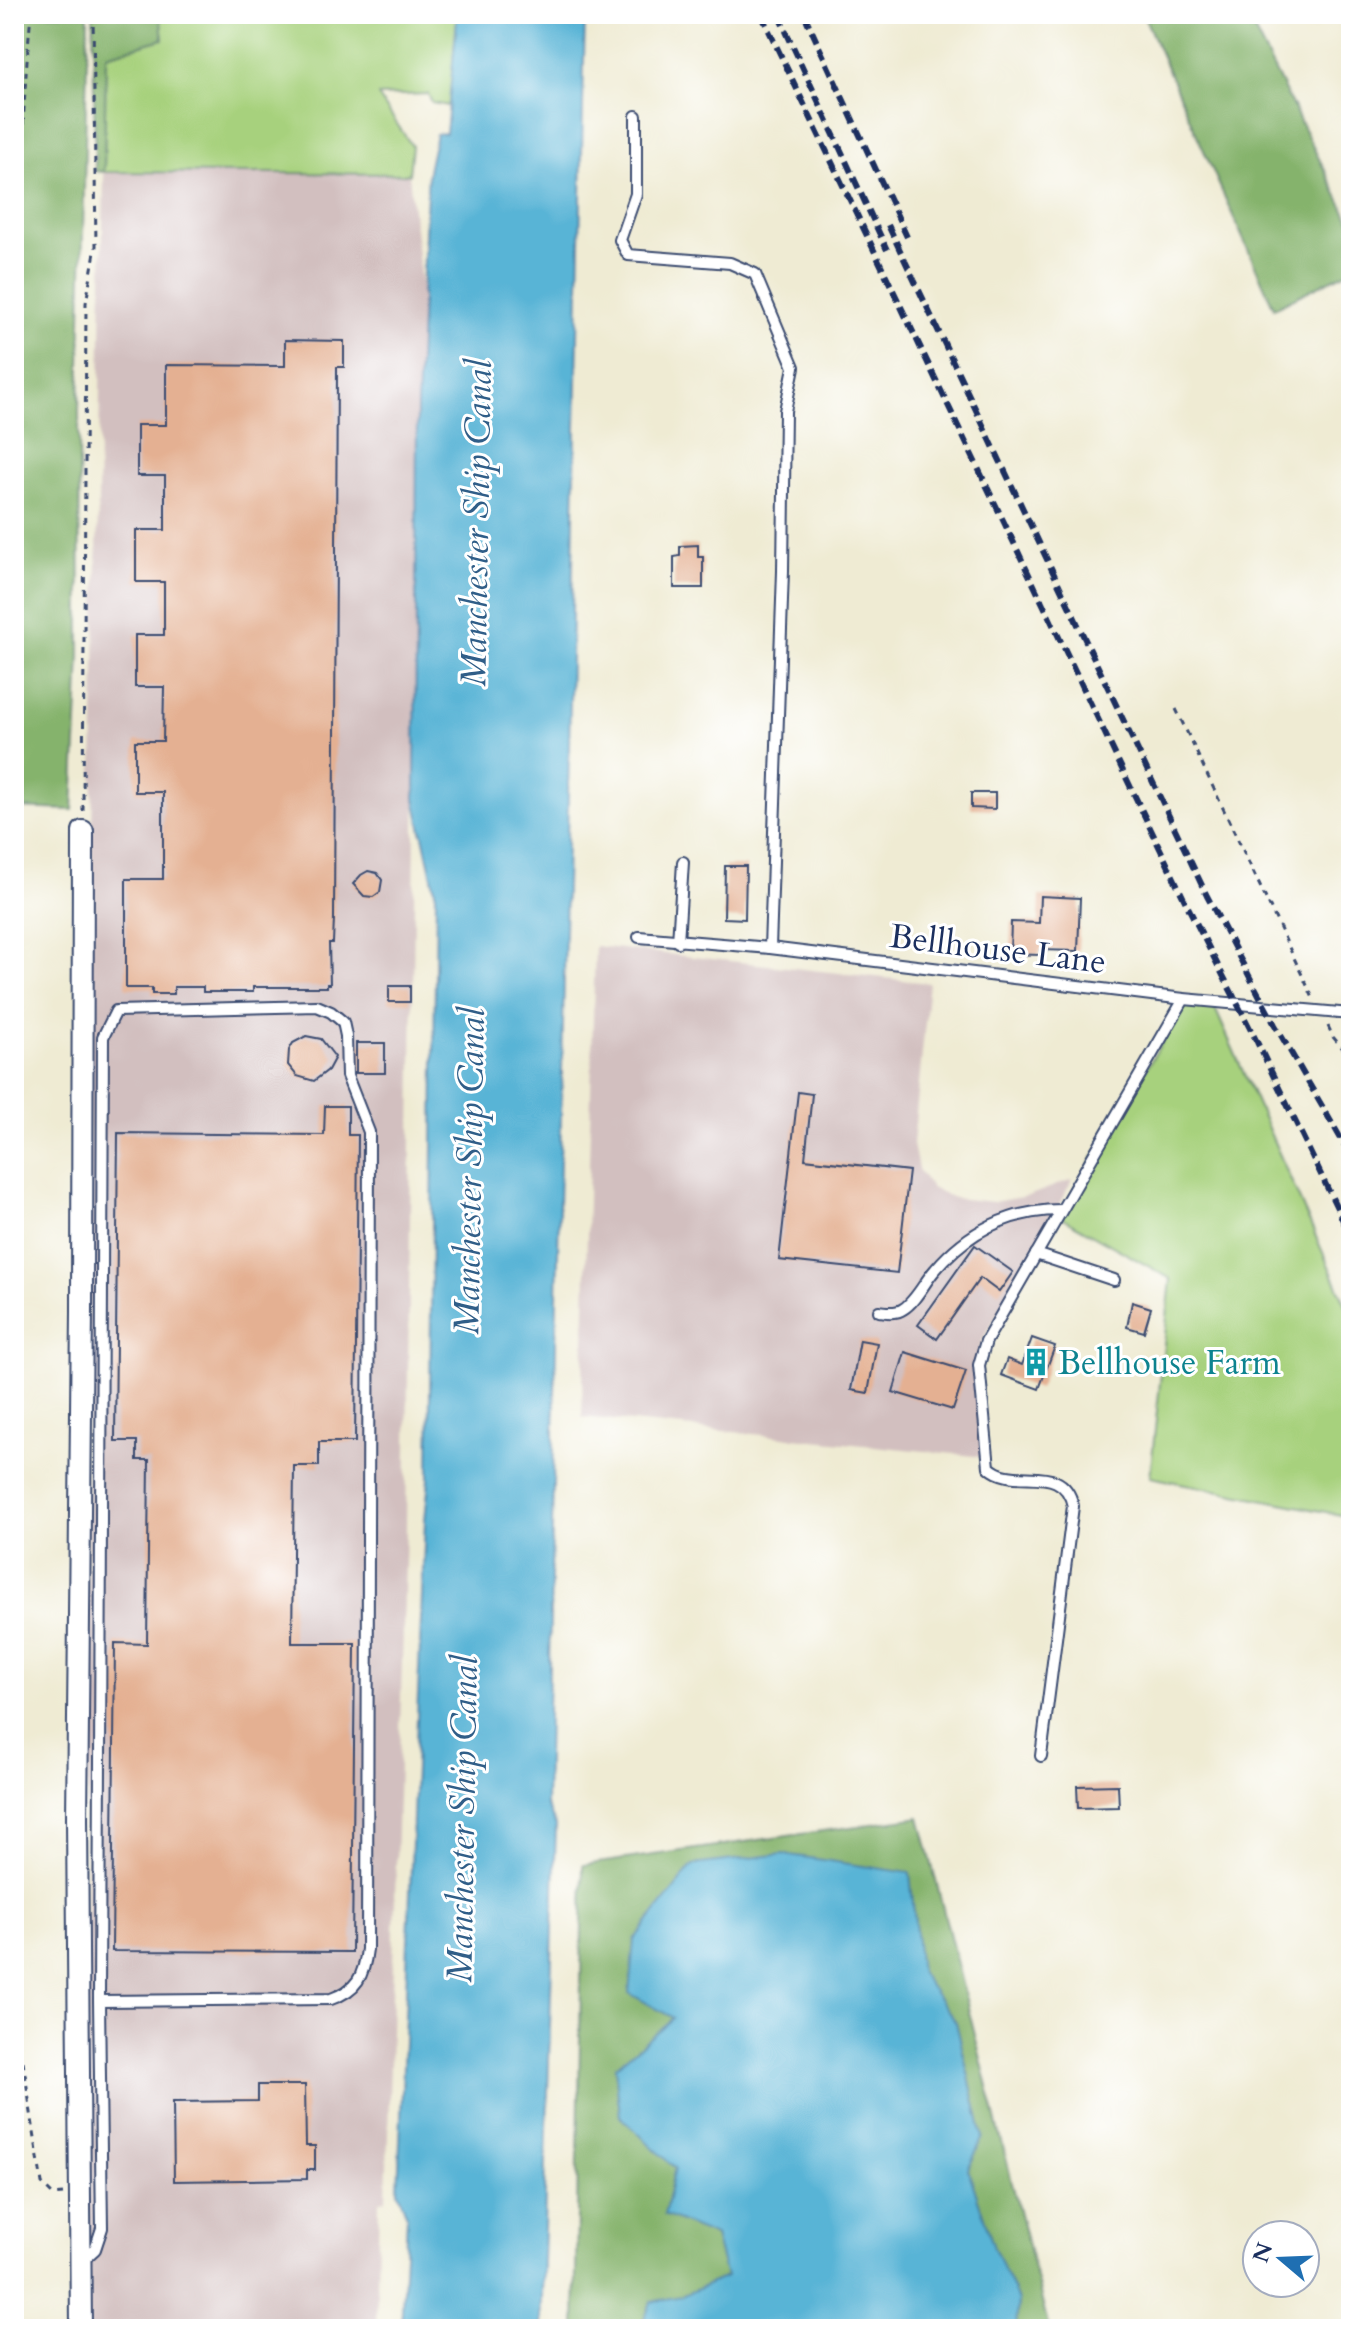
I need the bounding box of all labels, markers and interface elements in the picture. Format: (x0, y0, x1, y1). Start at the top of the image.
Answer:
water label: Manchester Ship Canal (449, 358, 504, 687)
street label: Bellhouse Lane (887, 913, 1109, 985)
water label: Manchester Ship Canal (442, 1006, 497, 1335)
place label: Bellhouse Farm (1058, 1340, 1281, 1386)
building icon: Bellhouse Farm (1021, 1347, 1051, 1377)
water label: Manchester Ship Canal (435, 1654, 490, 1983)
north arrow (1241, 2219, 1321, 2299)
text: N (1246, 2239, 1280, 2267)

